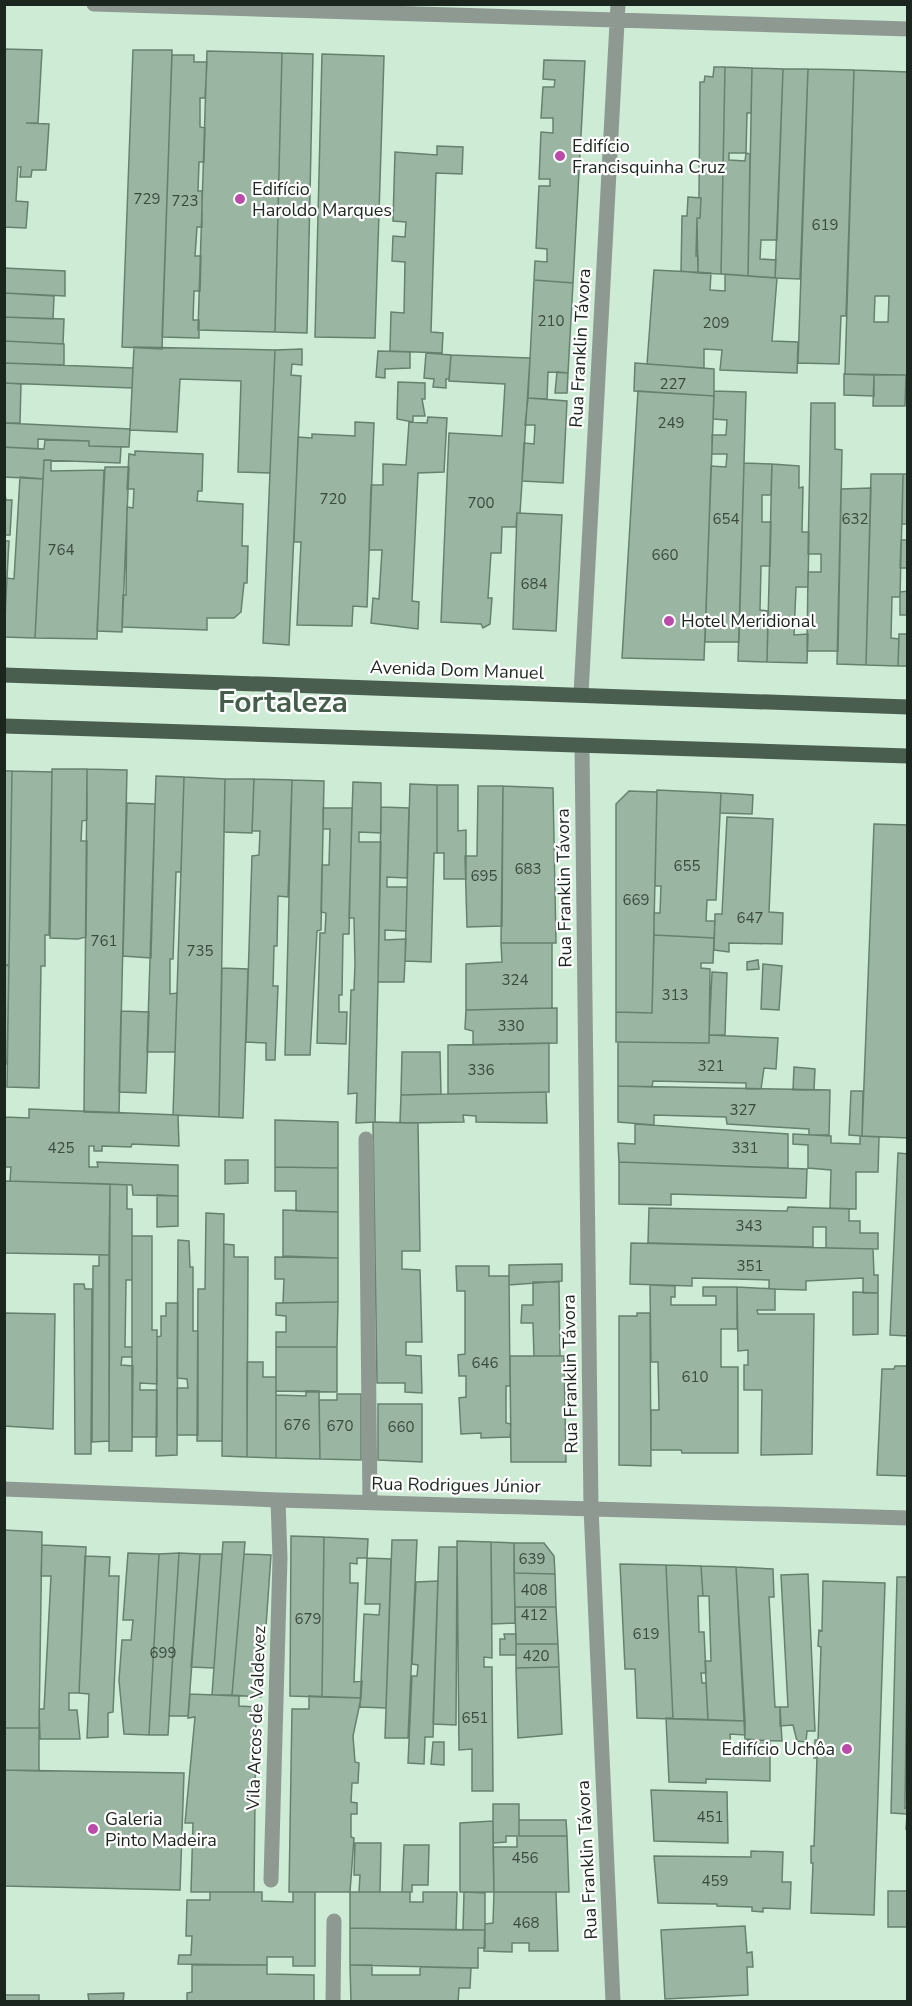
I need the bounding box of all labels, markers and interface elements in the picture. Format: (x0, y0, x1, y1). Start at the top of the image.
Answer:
place label: Edifício Francisquinha Cruz (572, 134, 725, 179)
marker: Edifício Francisquinha Cruz (553, 149, 567, 163)
place label: Edifício Haroldo Marques (252, 177, 392, 222)
house number: 729 (133, 189, 161, 209)
house number: 723 (171, 191, 199, 211)
marker: Edifício Haroldo Marques (233, 192, 247, 206)
house number: 619 (811, 215, 839, 235)
street label: Rua Franklin Távora (564, 268, 596, 428)
house number: 210 (537, 311, 565, 331)
house number: 209 (702, 313, 730, 333)
house number: 227 (659, 374, 687, 394)
house number: 249 (657, 413, 685, 433)
house number: 720 (319, 489, 347, 509)
house number: 700 (467, 493, 495, 513)
house number: 654 (712, 509, 740, 529)
house number: 632 (841, 509, 869, 529)
house number: 764 (47, 540, 75, 560)
house number: 660 (651, 545, 679, 565)
house number: 684 (520, 574, 548, 594)
place label: Hotel Meridional (681, 609, 816, 633)
marker: Hotel Meridional (662, 614, 676, 628)
street label: Avenida Dom Manuel (370, 655, 545, 685)
district label: Fortaleza (218, 682, 348, 723)
street label: Rua Franklin Távora (551, 808, 577, 968)
house number: 655 (673, 856, 701, 876)
house number: 683 (514, 859, 542, 879)
house number: 695 (470, 866, 498, 886)
house number: 669 (622, 890, 650, 910)
house number: 647 (736, 908, 764, 928)
house number: 761 (90, 931, 118, 951)
house number: 735 (186, 941, 214, 961)
house number: 324 (501, 970, 529, 990)
house number: 313 (661, 985, 689, 1005)
house number: 330 (497, 1016, 525, 1036)
house number: 321 (697, 1056, 725, 1076)
house number: 336 (467, 1060, 495, 1080)
house number: 327 (729, 1100, 757, 1120)
house number: 425 (47, 1138, 75, 1158)
house number: 331 (731, 1138, 759, 1158)
house number: 343 (735, 1216, 763, 1236)
house number: 351 (736, 1256, 764, 1276)
street label: Rua Franklin Távora (557, 1294, 583, 1454)
house number: 646 (471, 1353, 499, 1373)
house number: 610 (681, 1367, 709, 1387)
house number: 676 (283, 1415, 311, 1435)
house number: 670 (326, 1416, 354, 1436)
house number: 660 (387, 1417, 415, 1437)
street label: Rua Rodrigues Júnior (371, 1472, 542, 1498)
house number: 639 (518, 1549, 546, 1569)
house number: 408 (520, 1580, 548, 1600)
house number: 412 (520, 1605, 548, 1625)
house number: 679 (294, 1609, 322, 1629)
house number: 619 (632, 1624, 660, 1644)
street label: Vila Arcos de Valdevez (241, 1625, 271, 1812)
house number: 699 (149, 1643, 177, 1663)
house number: 420 (522, 1646, 550, 1666)
house number: 651 (461, 1708, 489, 1728)
place label: Edifício Uchôa (721, 1737, 835, 1761)
marker: Edifício Uchôa (840, 1742, 854, 1756)
street label: Rua Franklin Távora (571, 1780, 603, 1940)
place label: Galeria Pinto Madeira (105, 1807, 217, 1852)
house number: 451 (696, 1807, 724, 1827)
marker: Galeria Pinto Madeira (86, 1822, 100, 1836)
house number: 456 (511, 1848, 539, 1868)
house number: 459 (701, 1871, 729, 1891)
house number: 468 (512, 1913, 540, 1933)

